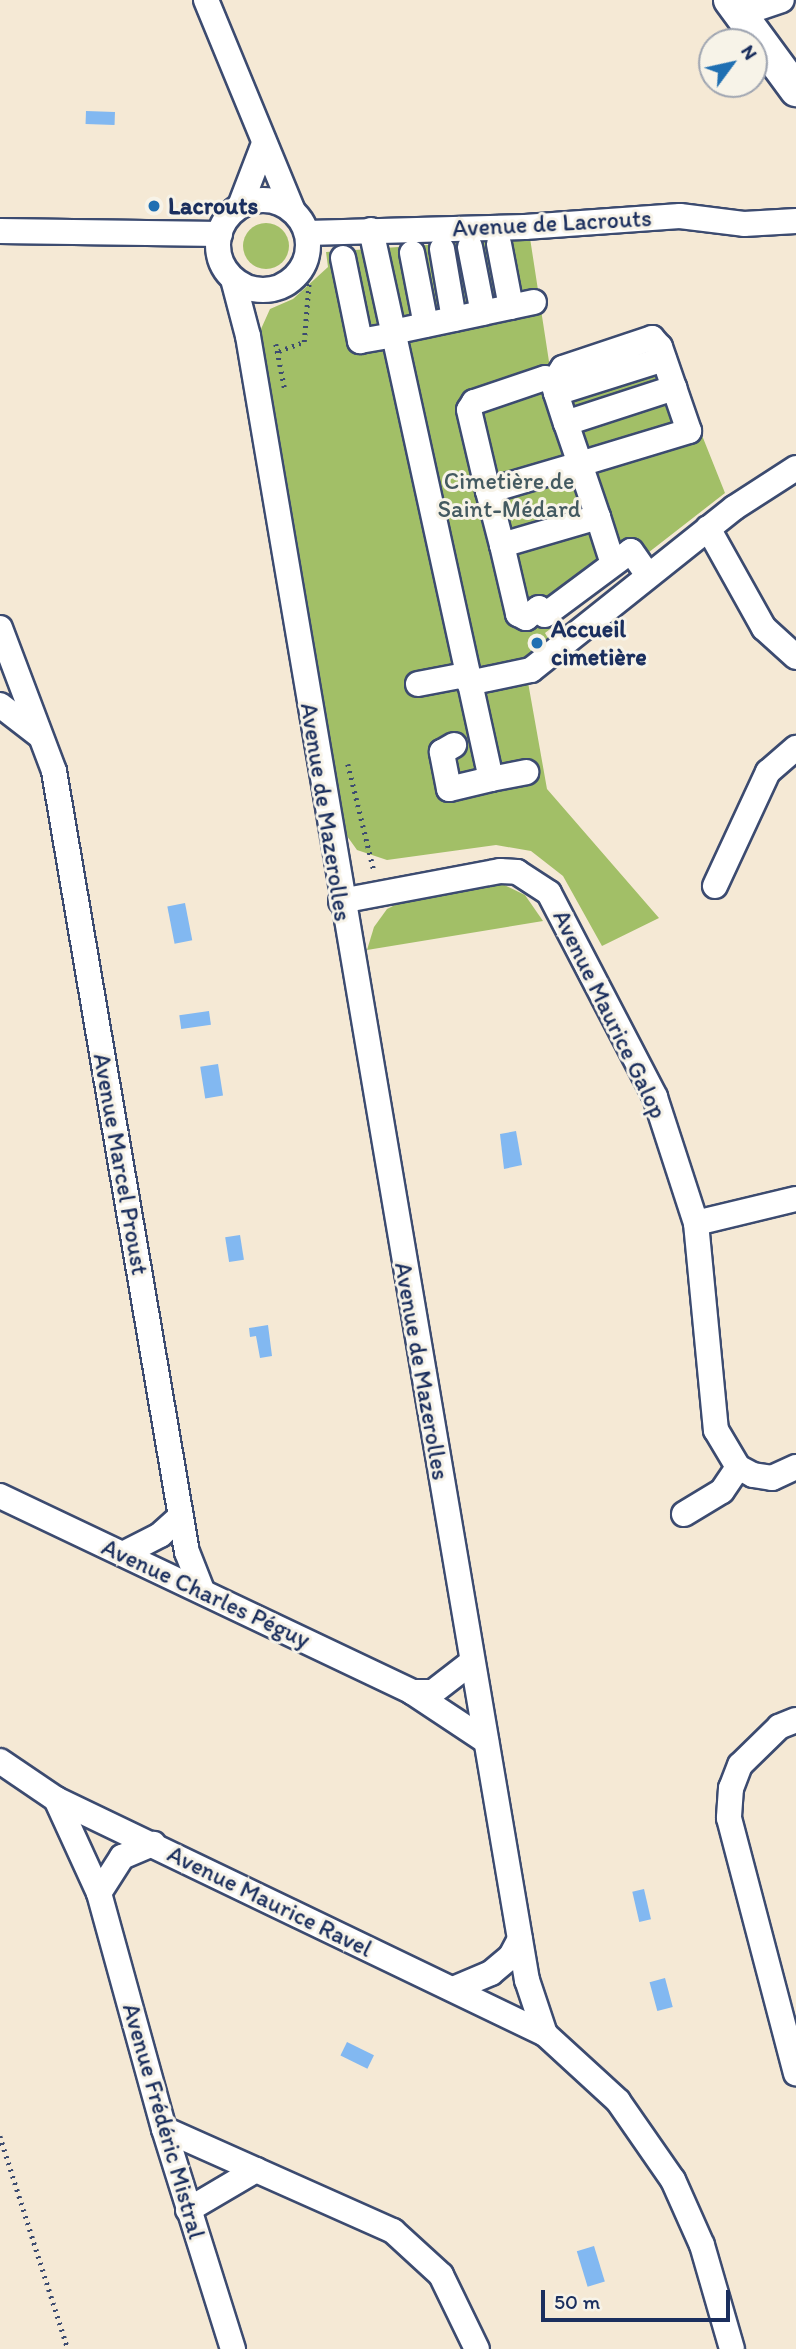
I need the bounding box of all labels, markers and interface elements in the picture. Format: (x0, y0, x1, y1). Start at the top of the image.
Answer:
north arrow (698, 28, 768, 98)
text: N (736, 41, 762, 64)
place label: Lacrouts (168, 192, 258, 220)
marker: Lacrouts (146, 198, 162, 214)
street label: Avenue de Lacrouts (451, 203, 653, 243)
park label: Cimetière de Saint-Médard (437, 467, 581, 523)
place label: Accueil cimetière (551, 615, 647, 671)
marker: Accueil cimetière (529, 635, 545, 651)
street label: Avenue de Mazerolles (294, 700, 358, 924)
street label: Avenue Maurice Galop (547, 905, 673, 1123)
street label: Avenue Marcel Proust (87, 1051, 155, 1277)
street label: Avenue de Mazerolles (389, 1260, 455, 1482)
street label: Avenue Charles Péguy (98, 1532, 314, 1654)
street label: Avenue Maurice Ravel (163, 1839, 377, 1963)
street label: Avenue Frédéric Mistral (117, 2000, 211, 2242)
scale bar (544, 2276, 733, 2320)
text: 50 m (554, 2289, 600, 2314)

